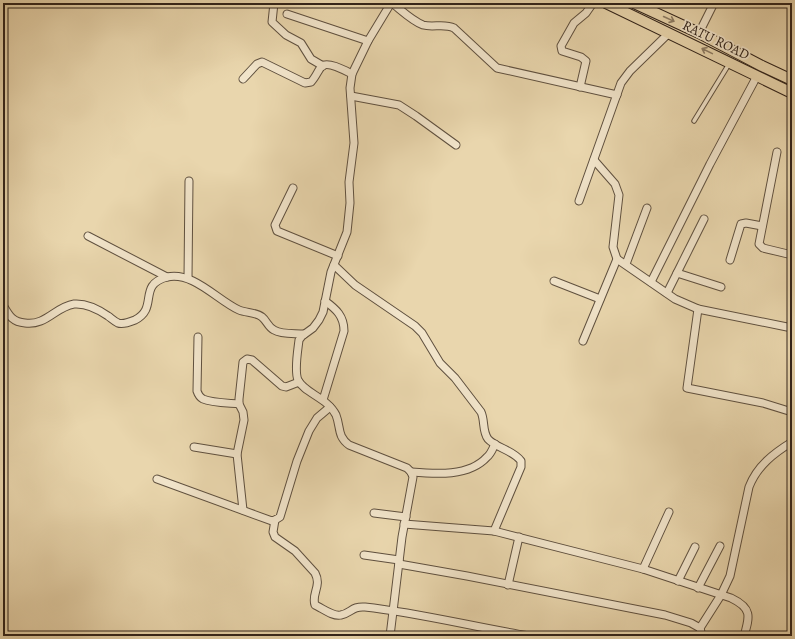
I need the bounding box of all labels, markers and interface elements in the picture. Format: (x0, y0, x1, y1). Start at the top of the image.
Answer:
one-way arrow (663, 16, 675, 23)
street label: RATU ROAD (679, 16, 753, 64)
one-way arrow (701, 47, 713, 54)

